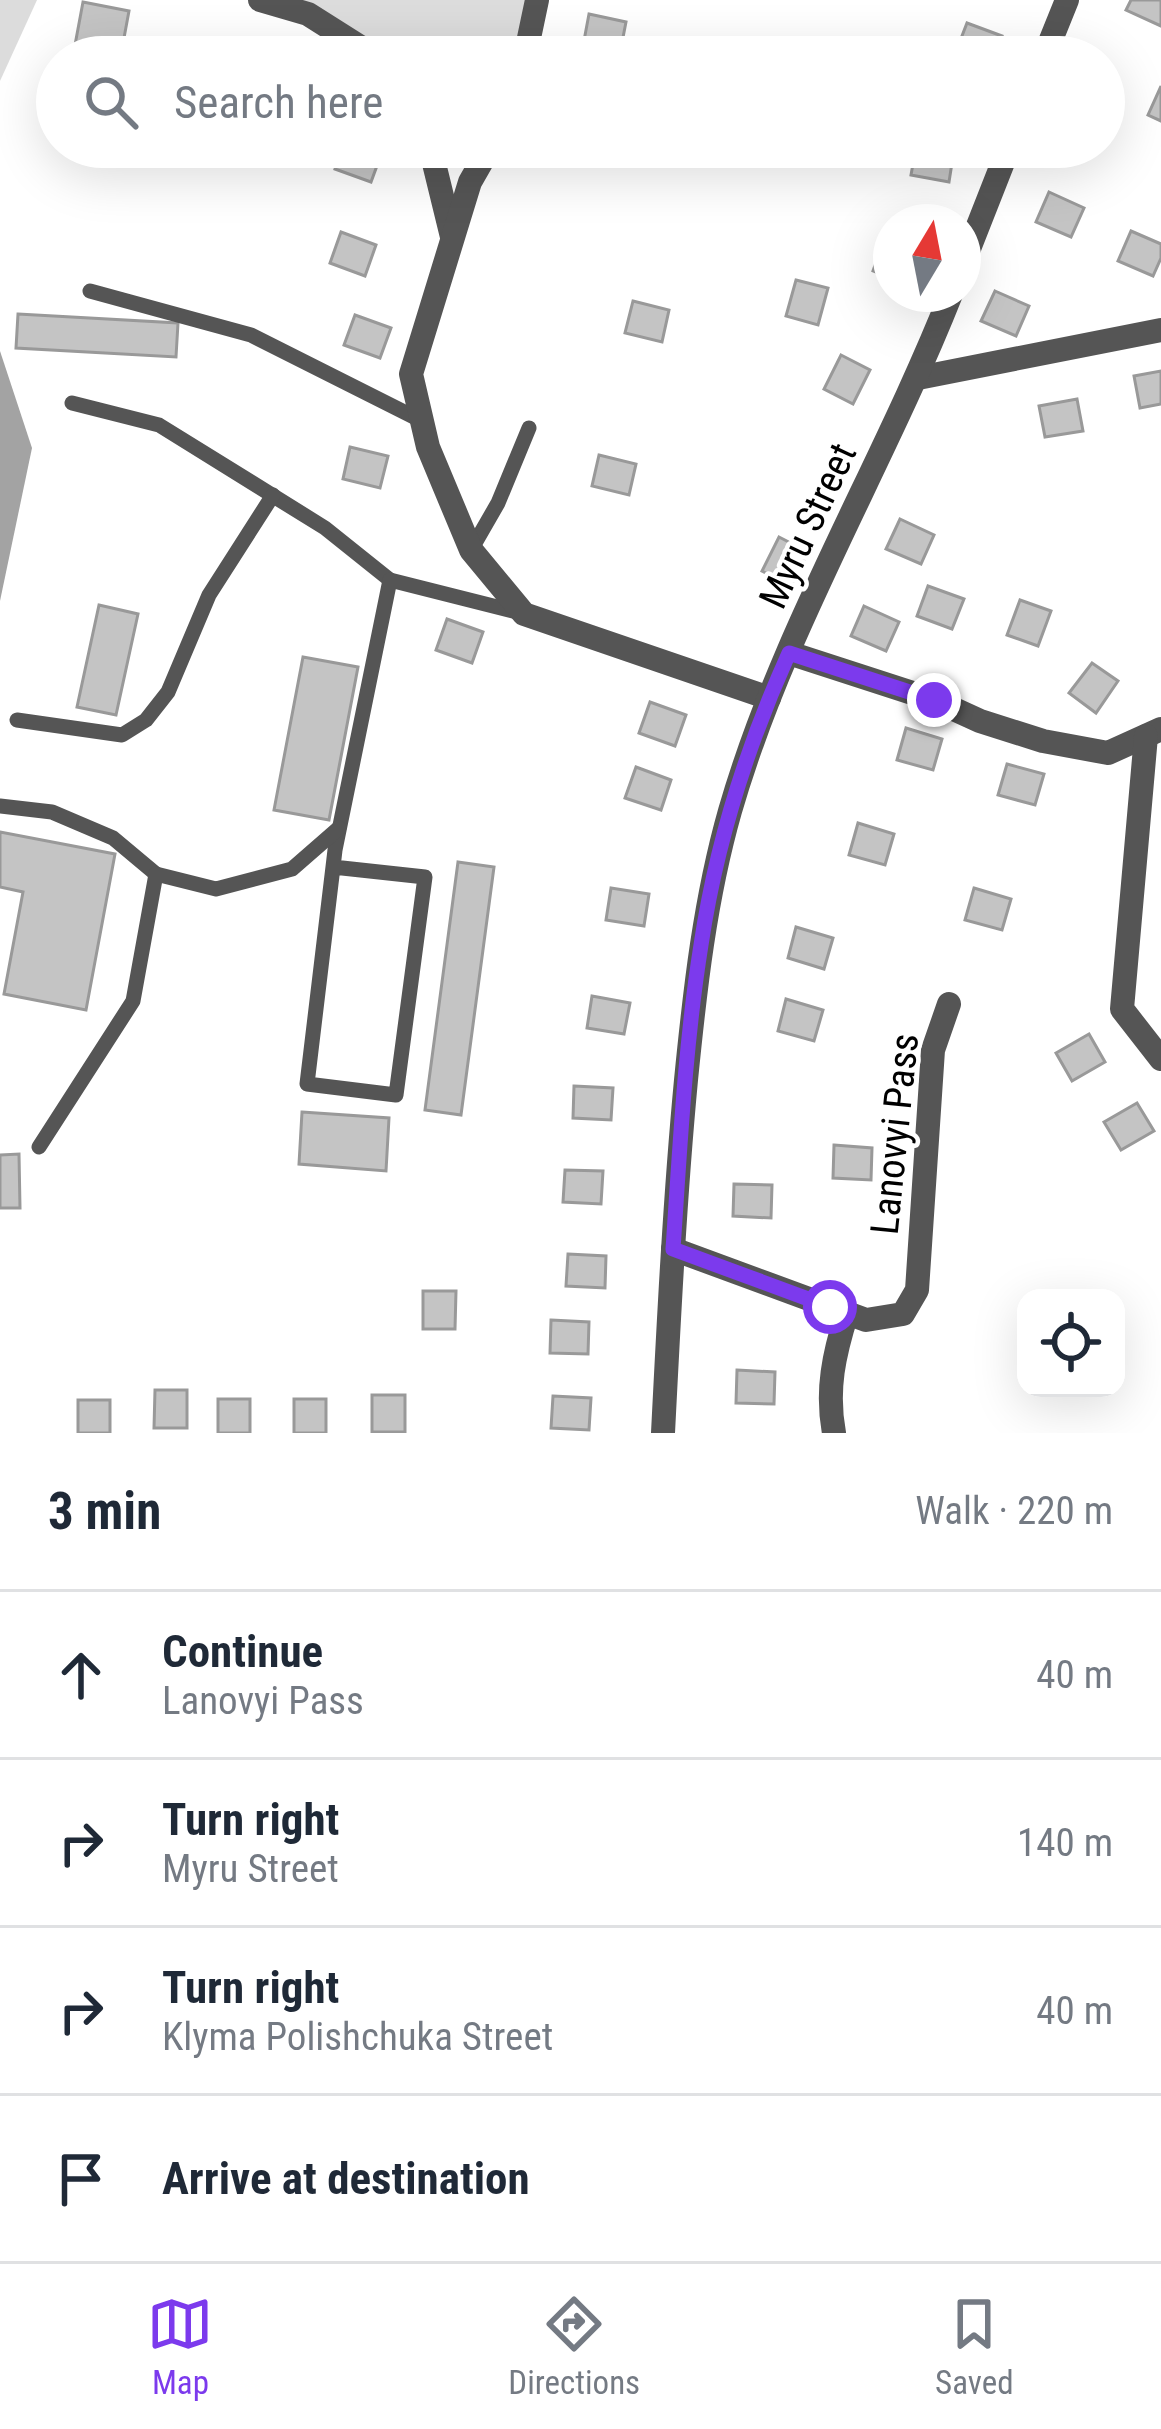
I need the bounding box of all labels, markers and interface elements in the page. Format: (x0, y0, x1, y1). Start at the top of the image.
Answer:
search box (36, 36, 1125, 168)
icon: search (78, 69, 144, 135)
text: Search here (174, 76, 383, 129)
north arrow (873, 204, 981, 312)
street label: Myru Street (750, 436, 866, 616)
route end (907, 673, 961, 727)
street label: Lanovyi Pass (862, 1031, 928, 1237)
route start (803, 1280, 857, 1334)
map controls (1017, 1289, 1125, 1397)
button: locate (1017, 1289, 1125, 1397)
text: 3 min (48, 1482, 161, 1541)
text: Walk · 220 m (915, 1488, 1113, 1534)
text: Continue (162, 1625, 323, 1678)
icon: ahead (48, 1642, 114, 1708)
text: 40 m (1036, 1652, 1113, 1698)
text: Lanovyi Pass (162, 1678, 364, 1724)
text: Turn right (162, 1793, 339, 1846)
icon: right (48, 1810, 114, 1876)
text: 140 m (1017, 1820, 1113, 1866)
text: Myru Street (162, 1846, 339, 1892)
text: Turn right (162, 1961, 339, 2014)
icon: right (48, 1978, 114, 2044)
text: 40 m (1036, 1988, 1113, 2034)
text: Klyma Polishchuka Street (162, 2014, 553, 2060)
icon: arrive (48, 2146, 114, 2212)
text: Arrive at destination (162, 2152, 530, 2205)
tab: Map (147, 2291, 213, 2402)
tab: Directions (508, 2291, 640, 2402)
tab: Saved (935, 2291, 1014, 2402)

